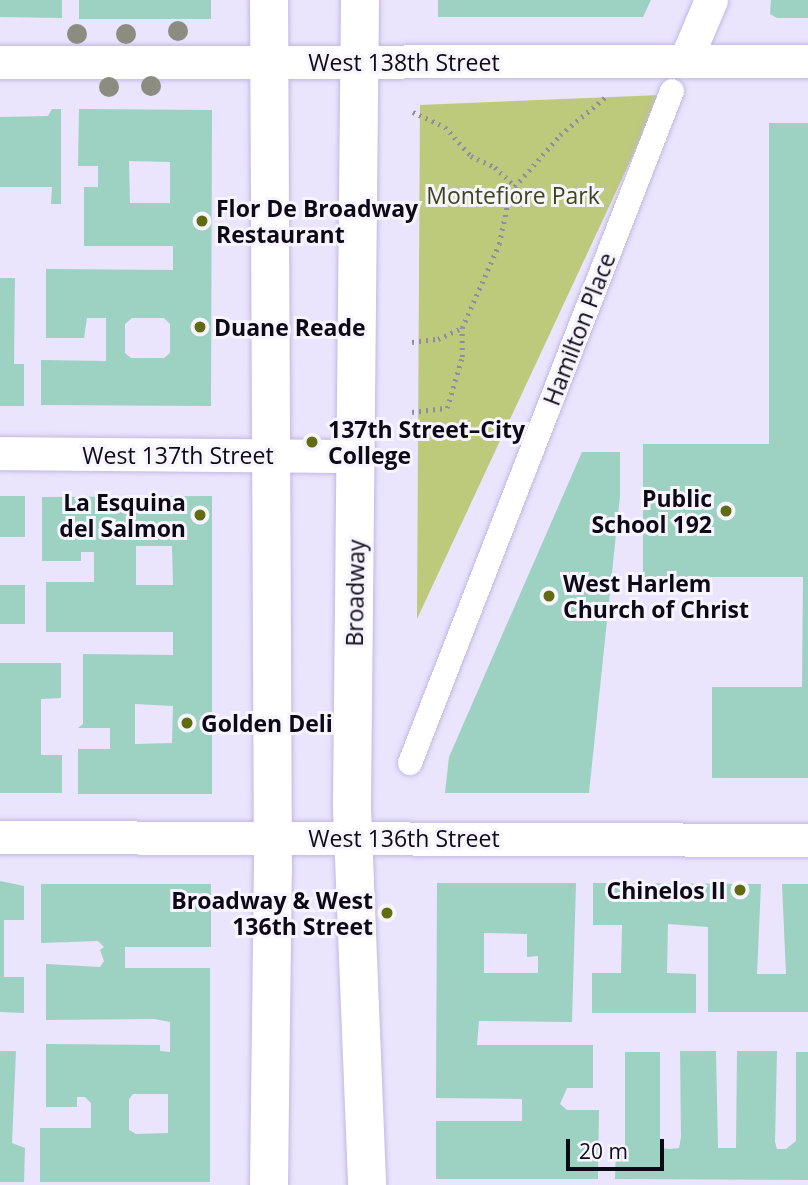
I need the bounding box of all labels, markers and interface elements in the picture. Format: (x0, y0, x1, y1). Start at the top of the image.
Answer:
street label: West 138th Street (308, 48, 500, 76)
park label: Montefiore Park (426, 181, 600, 209)
place label: Flor De Broadway Restaurant (216, 194, 418, 248)
marker: Flor De Broadway Restaurant (194, 213, 210, 229)
street label: Hamilton Place (537, 249, 621, 409)
place label: Duane Reade (214, 313, 366, 341)
marker: Duane Reade (192, 319, 208, 335)
place label: 137th Street–City College (328, 415, 525, 469)
marker: 137th Street–City College (302, 432, 322, 452)
street label: West 137th Street (82, 441, 274, 469)
place label: Public School 192 (591, 484, 712, 538)
place label: La Esquina del Salmon (59, 488, 186, 542)
marker: Public School 192 (718, 503, 734, 519)
marker: La Esquina del Salmon (192, 507, 208, 523)
street label: Broadway (340, 539, 370, 647)
place label: West Harlem Church of Christ (563, 569, 749, 623)
marker: West Harlem Church of Christ (541, 588, 557, 604)
place label: Golden Deli (201, 709, 333, 737)
marker: Golden Deli (179, 715, 195, 731)
street label: West 136th Street (308, 824, 500, 852)
place label: Chinelos II (607, 876, 726, 904)
marker: Chinelos II (732, 882, 748, 898)
place label: Broadway & West 136th Street (171, 886, 373, 940)
marker: Broadway & West 136th Street (379, 905, 395, 921)
scale bar (570, 1126, 668, 1170)
text: 20 m (579, 1137, 628, 1165)

